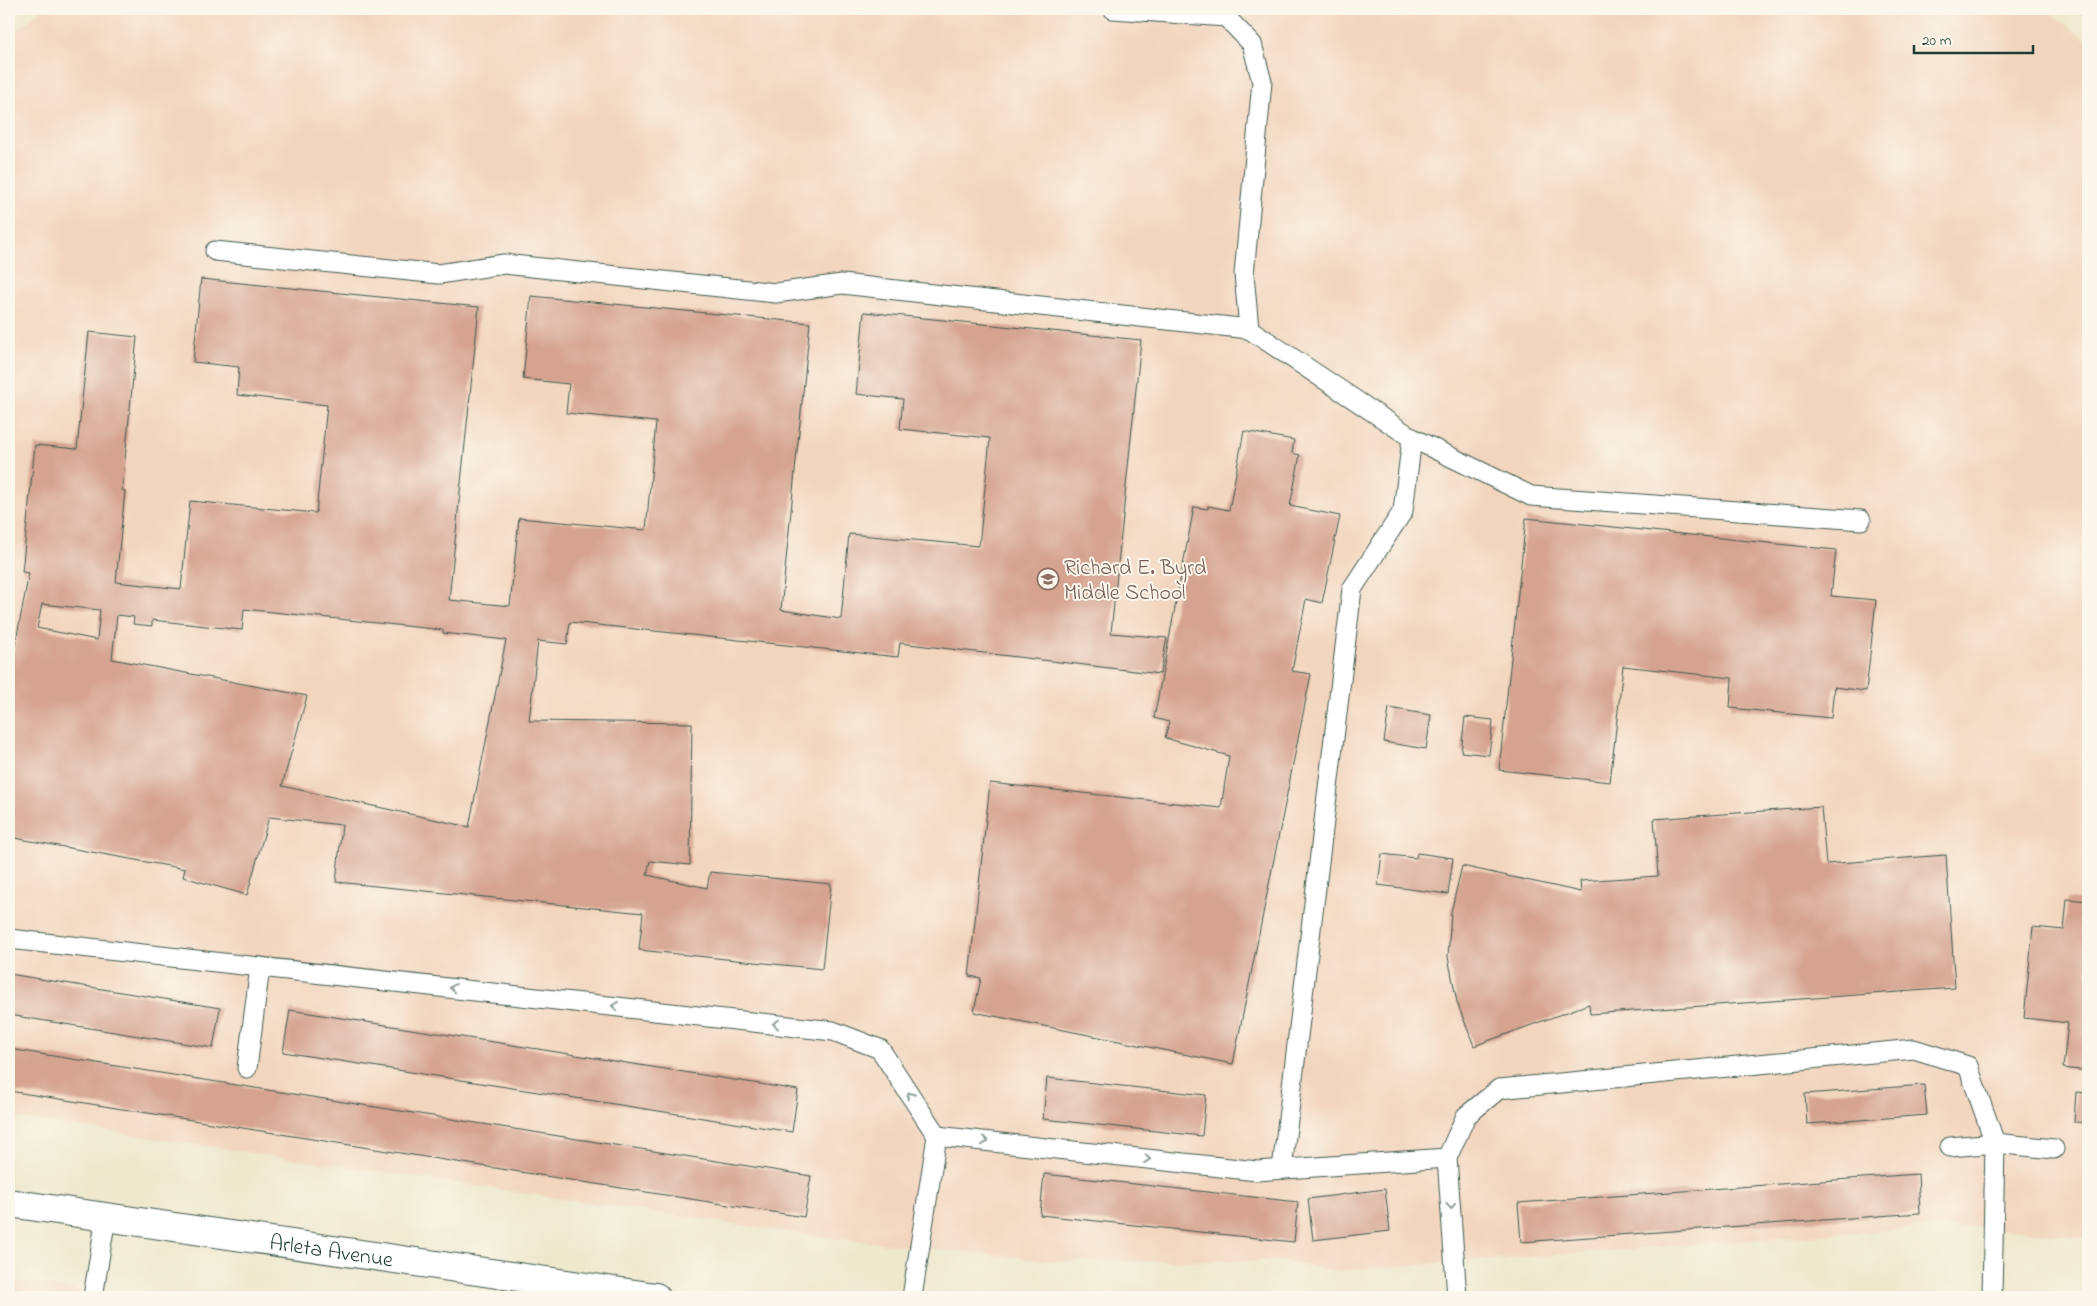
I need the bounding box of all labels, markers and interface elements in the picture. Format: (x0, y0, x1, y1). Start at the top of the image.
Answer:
scale bar (1914, 22, 2033, 54)
text: 20 m (1922, 30, 1952, 52)
place label: Richard E. Byrd Middle School (1064, 553, 1206, 610)
school or university icon: Richard E. Byrd Middle School (1036, 567, 1060, 591)
one-way arrow (449, 983, 457, 994)
one-way arrow (610, 1001, 618, 1012)
one-way arrow (772, 1019, 780, 1030)
one-way arrow (907, 1091, 916, 1101)
one-way arrow (982, 1135, 990, 1146)
one-way arrow (1143, 1153, 1151, 1164)
one-way arrow (1445, 1203, 1456, 1211)
street label: Arleta Avenue (267, 1228, 395, 1278)

